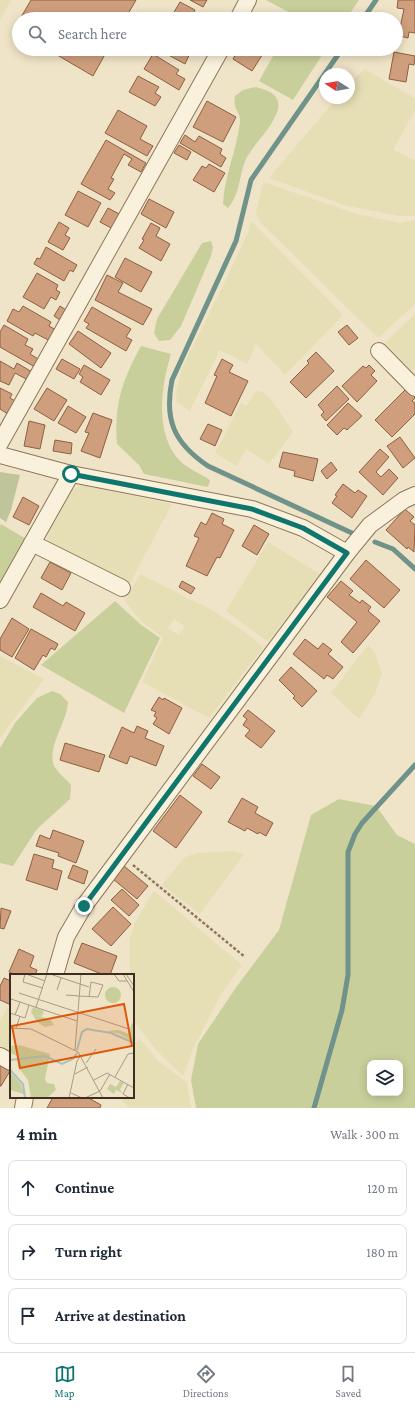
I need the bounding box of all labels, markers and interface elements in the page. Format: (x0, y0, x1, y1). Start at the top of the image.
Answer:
search box (12, 12, 403, 56)
icon: search (26, 23, 48, 45)
text: Search here (58, 26, 127, 42)
north arrow (319, 68, 355, 104)
route start (62, 465, 80, 483)
route end (75, 897, 93, 915)
inset map (10, 974, 134, 1098)
map controls (367, 1060, 403, 1096)
button: layers (367, 1060, 403, 1096)
text: 4 min (16, 1125, 58, 1144)
text: Walk · 300 m (330, 1127, 399, 1142)
icon: ahead (17, 1177, 39, 1199)
text: Continue (55, 1180, 114, 1196)
text: 120 m (367, 1181, 398, 1196)
icon: right (17, 1241, 39, 1263)
text: Turn right (55, 1244, 122, 1260)
text: 180 m (366, 1245, 398, 1260)
icon: arrive (17, 1305, 39, 1327)
text: Arrive at destination (55, 1308, 186, 1324)
tab: Map (54, 1363, 76, 1399)
tab: Directions (183, 1363, 228, 1399)
tab: Saved (336, 1363, 361, 1399)

